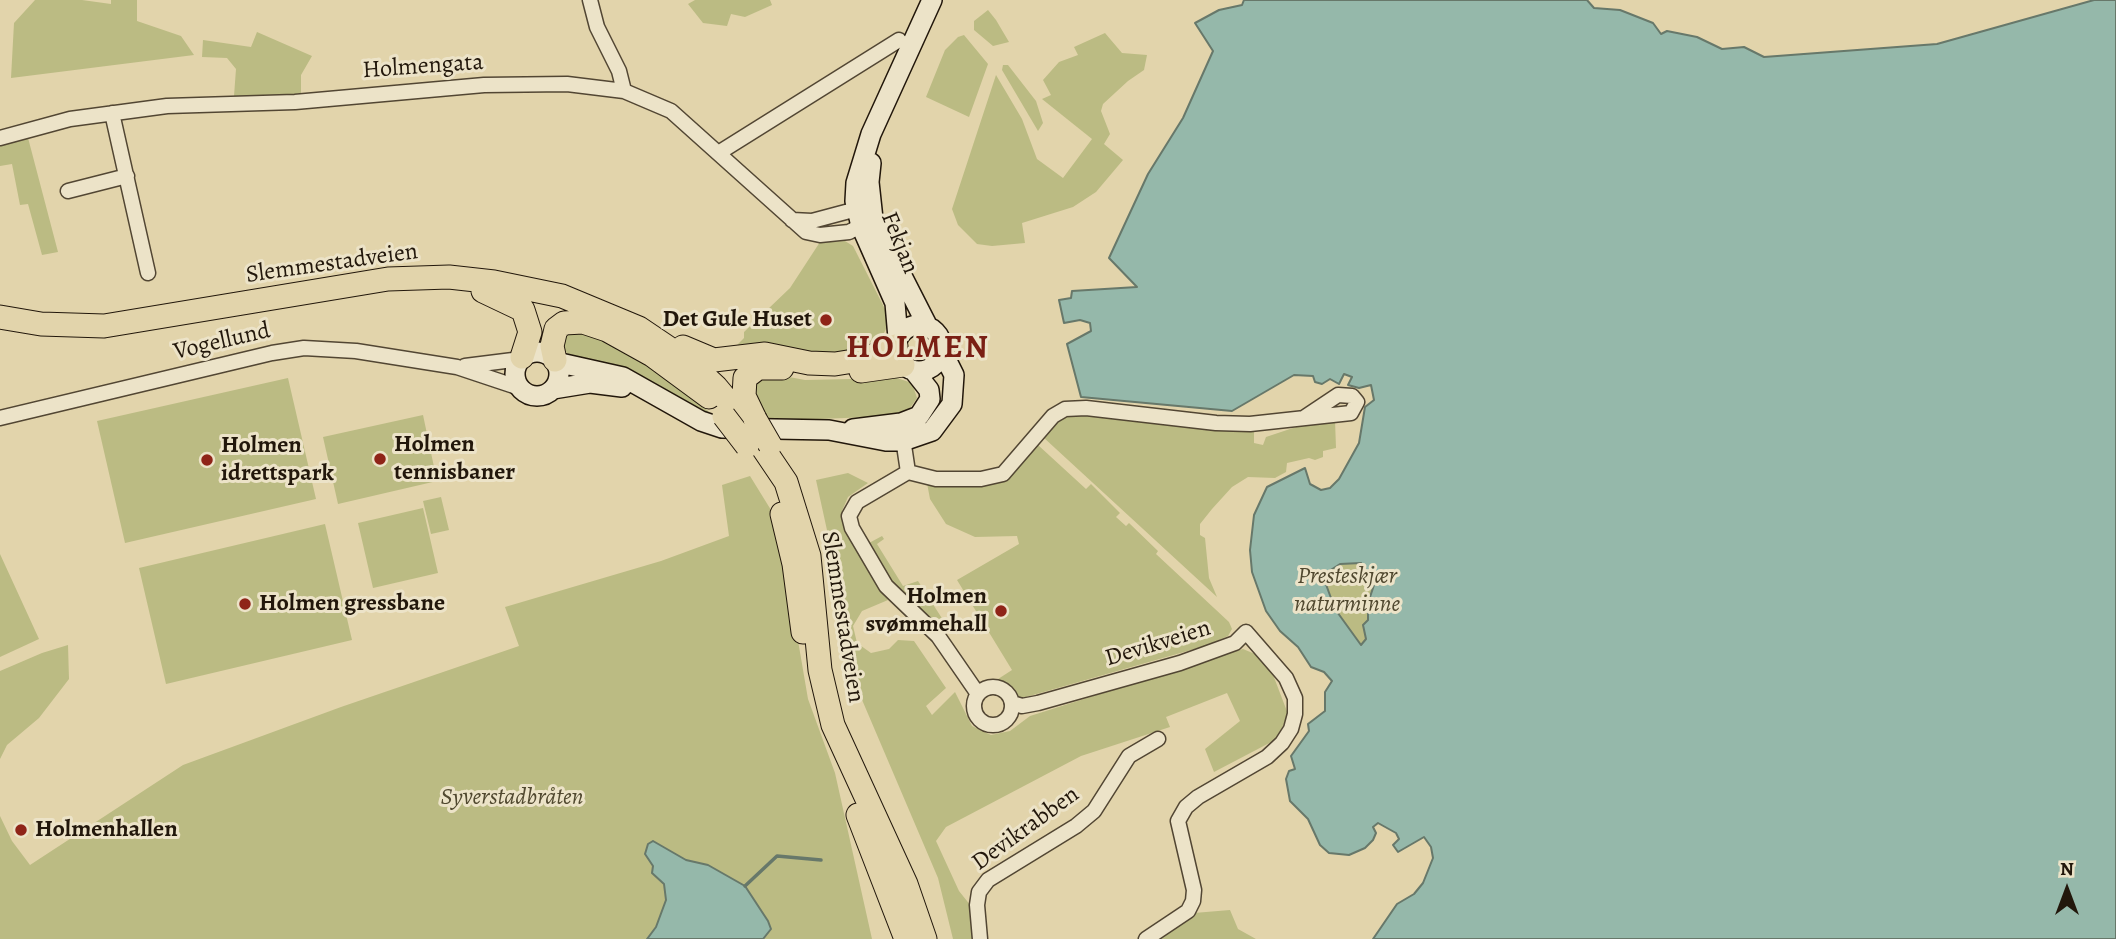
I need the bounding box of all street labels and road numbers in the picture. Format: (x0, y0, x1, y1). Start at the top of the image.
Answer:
street label: Holmengata (361, 48, 485, 86)
street label: Fekjan (874, 208, 924, 278)
street label: Slemmestadveien (244, 238, 420, 290)
street label: Vogellund (171, 317, 273, 367)
street label: Slemmestadveien (814, 529, 870, 705)
street label: Devikveien (1102, 614, 1214, 674)
street label: Devikrabben (967, 780, 1085, 878)

